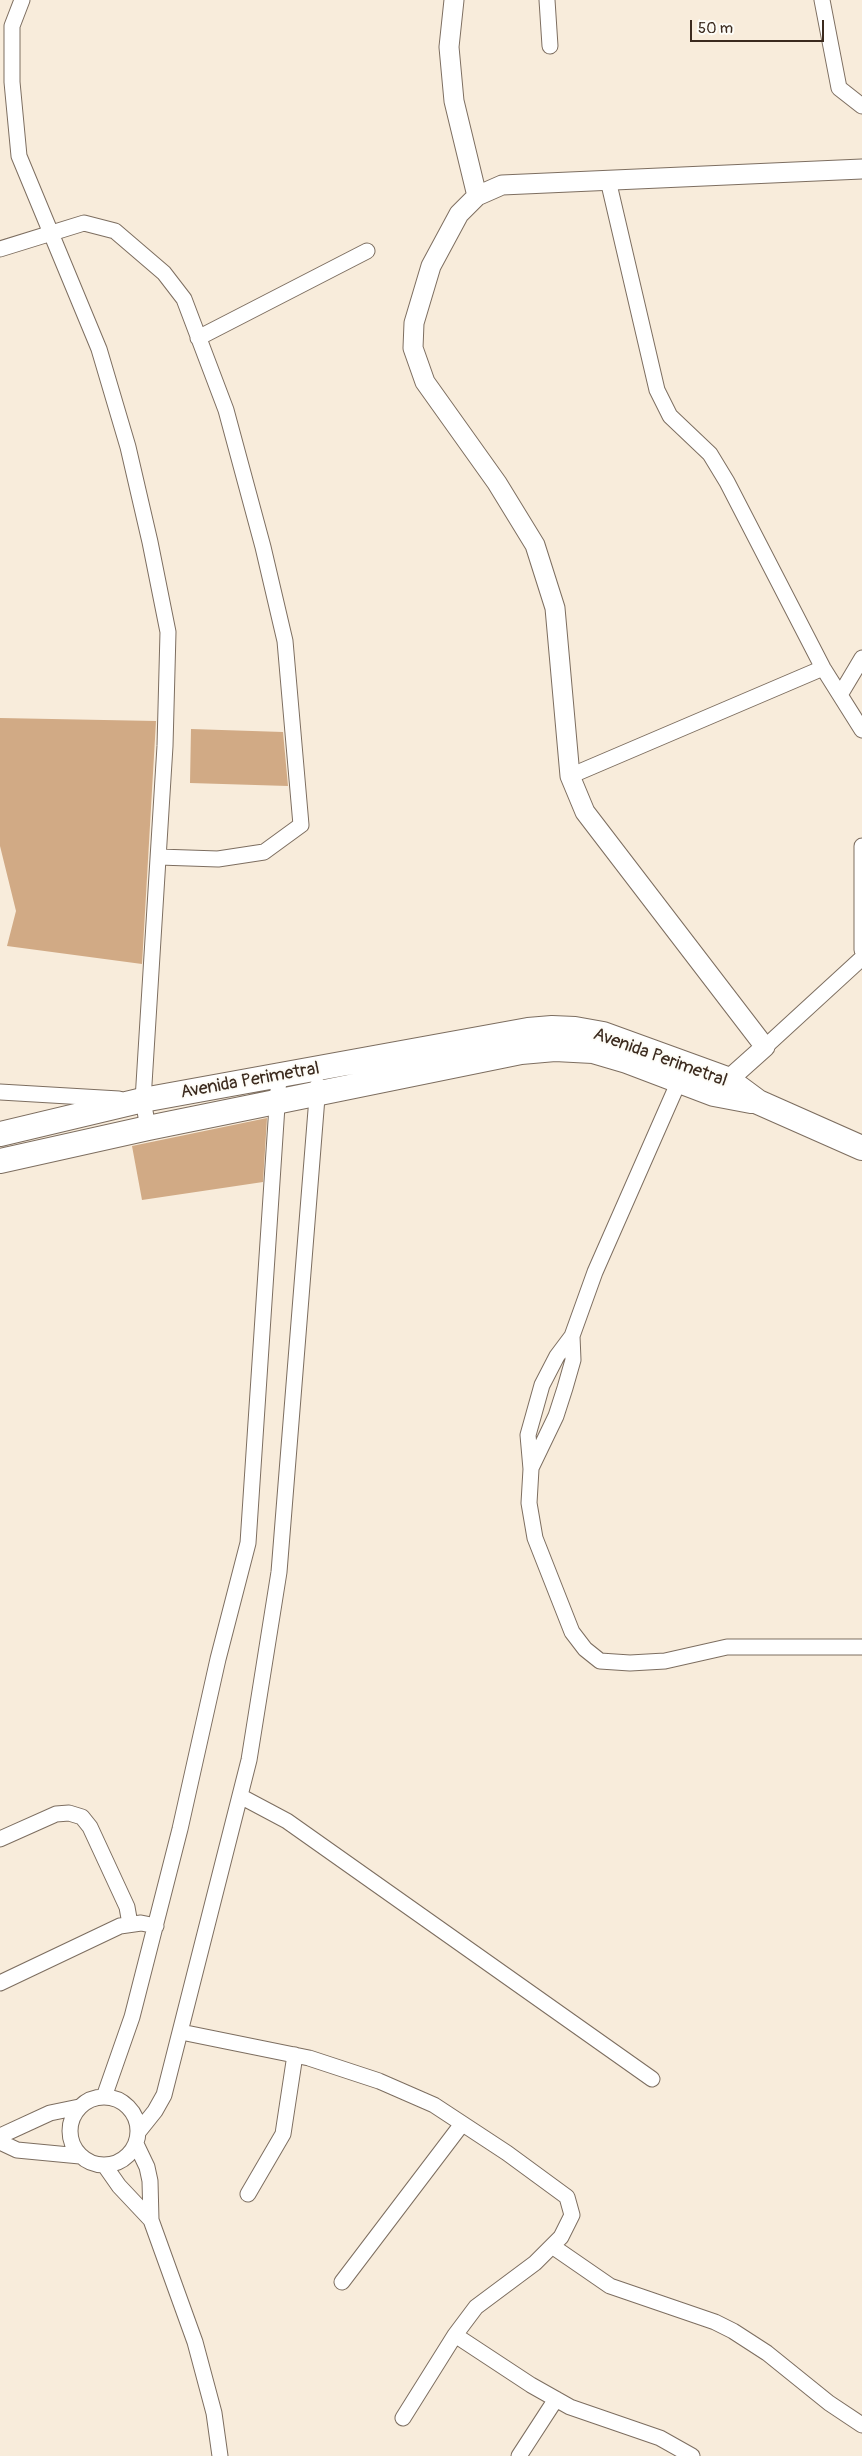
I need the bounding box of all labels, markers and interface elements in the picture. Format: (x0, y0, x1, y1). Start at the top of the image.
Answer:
scale bar (692, 10, 826, 42)
text: 50 m (698, 19, 733, 38)
street label: Avenida Perimetral (590, 1024, 730, 1092)
street label: Avenida Perimetral (179, 1058, 321, 1104)

